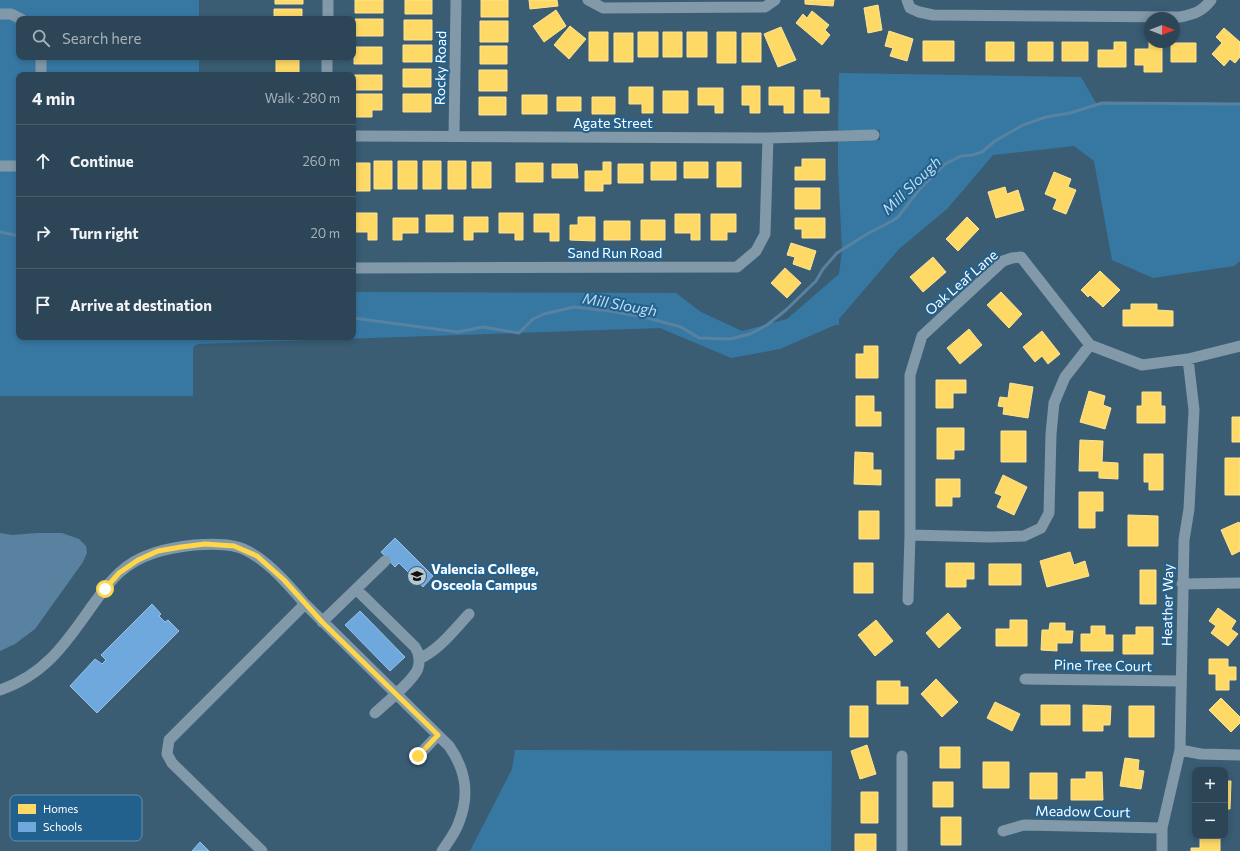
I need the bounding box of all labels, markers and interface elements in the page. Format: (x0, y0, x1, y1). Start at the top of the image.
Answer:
north arrow (1144, 12, 1180, 48)
search box (16, 16, 356, 60)
icon: search (30, 27, 52, 49)
text: Search here (62, 29, 141, 47)
street label: Rocky Road (431, 31, 449, 105)
text: 4 min (32, 88, 75, 109)
text: Walk · 280 m (265, 90, 340, 106)
street label: Agate Street (573, 114, 653, 131)
icon: ahead (32, 150, 54, 172)
text: Continue (70, 152, 134, 170)
water label: Mill Slough (878, 152, 944, 218)
text: 260 m (303, 153, 340, 169)
icon: right (32, 222, 54, 244)
text: Turn right (70, 224, 139, 242)
text: 20 m (311, 225, 340, 241)
street label: Sand Run Road (568, 244, 662, 261)
street label: Oak Leaf Lane (921, 246, 1001, 318)
water label: Mill Slough (581, 289, 659, 319)
icon: arrive (32, 294, 54, 316)
text: Arrive at destination (70, 296, 212, 314)
place label: Valencia College, Osceola Campus (431, 560, 539, 593)
street label: Heather Way (1158, 564, 1176, 646)
school or university icon: Valencia College, Osceola Campus (406, 565, 428, 587)
route start (96, 580, 114, 598)
street label: Pine Tree Court (1054, 656, 1152, 674)
route end (409, 747, 427, 765)
map controls (1192, 767, 1228, 839)
button: + (1192, 767, 1228, 803)
legend (10, 795, 142, 841)
text: Homes (43, 802, 78, 815)
street label: Meadow Court (1035, 802, 1131, 820)
button: − (1192, 803, 1228, 839)
text: Schools (43, 820, 82, 833)

